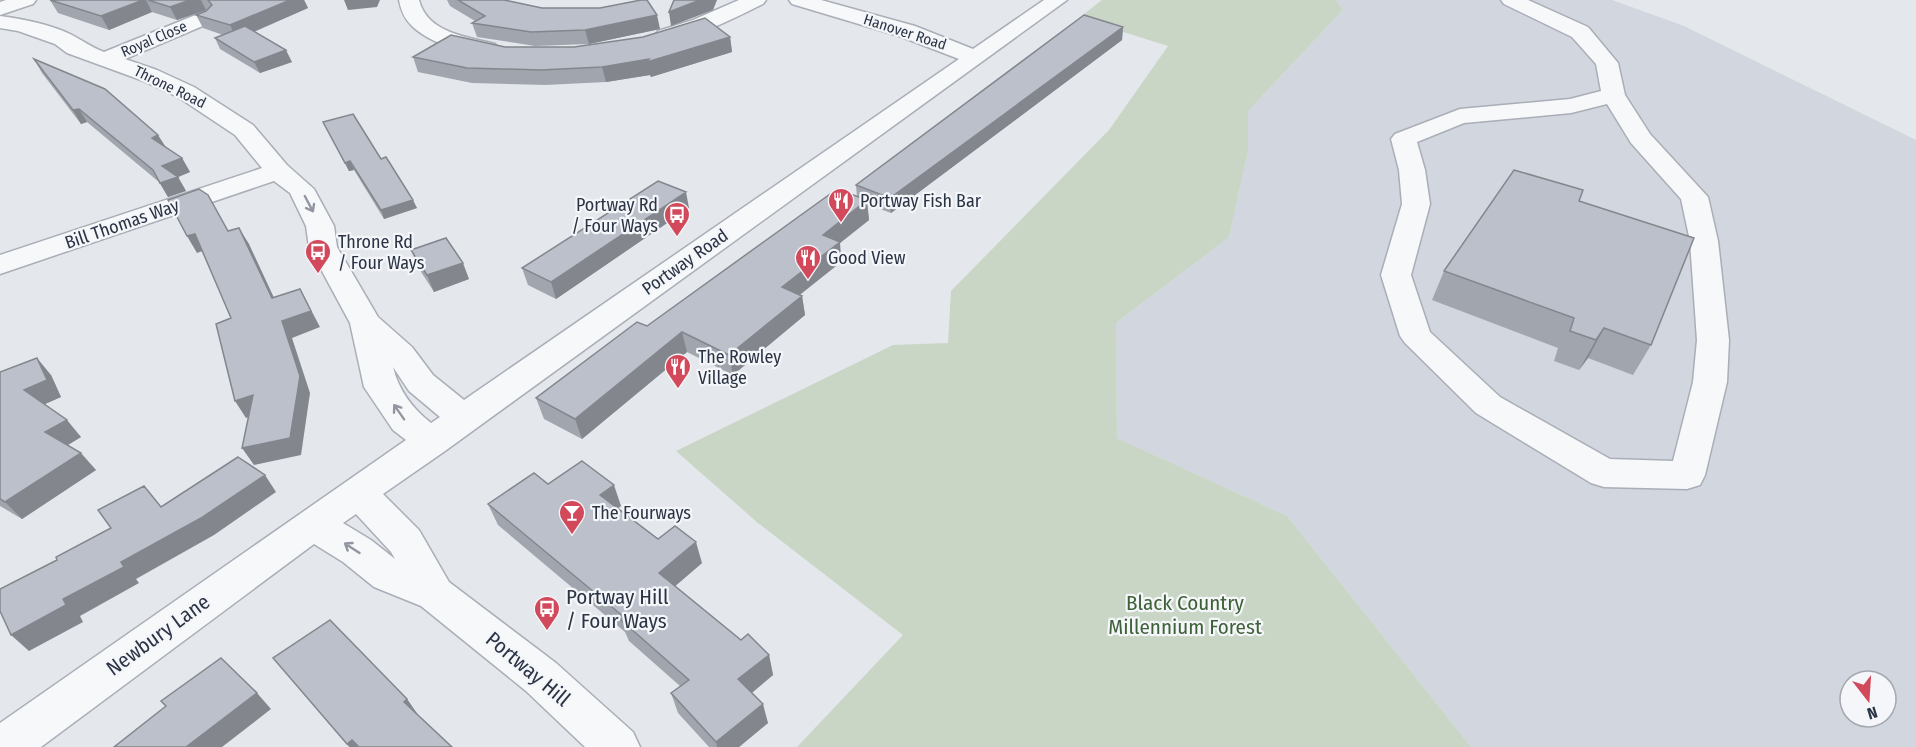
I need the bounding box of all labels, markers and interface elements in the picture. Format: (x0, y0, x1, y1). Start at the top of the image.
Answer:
street label: Hanover Road (861, 10, 949, 54)
street label: Royal Close (118, 17, 190, 61)
street label: Throne Road (131, 62, 209, 112)
restaurant icon: Portway Fish Bar (826, 186, 856, 224)
place label: Portway Fish Bar (860, 190, 982, 212)
street label: Bill Thomas Way (62, 194, 182, 254)
one-way arrow (304, 194, 315, 212)
place label: Portway Rd / Four Ways (572, 194, 658, 237)
bus stop icon: Portway Rd / Four Ways (662, 200, 692, 238)
street label: Portway Road (638, 224, 732, 300)
place label: Throne Rd / Four Ways (338, 231, 425, 274)
bus stop icon: Throne Rd / Four Ways (303, 237, 333, 275)
restaurant icon: Good View (793, 243, 823, 281)
place label: Good View (828, 247, 906, 269)
place label: The Rowley Village (698, 346, 781, 389)
restaurant icon: The Rowley Village (663, 352, 693, 390)
one-way arrow (393, 404, 405, 421)
bar icon: The Fourways (557, 498, 587, 536)
place label: The Fourways (592, 502, 691, 524)
one-way arrow (344, 542, 360, 554)
place label: Portway Hill / Four Ways (566, 584, 669, 634)
street label: Newbury Lane (101, 589, 215, 681)
park label: Black Country Millennium Forest (1108, 590, 1262, 640)
bus stop icon: Portway Hill / Four Ways (532, 594, 562, 632)
street label: Portway Hill (480, 626, 576, 712)
north arrow (1838, 669, 1898, 729)
text: N (1865, 702, 1880, 723)

